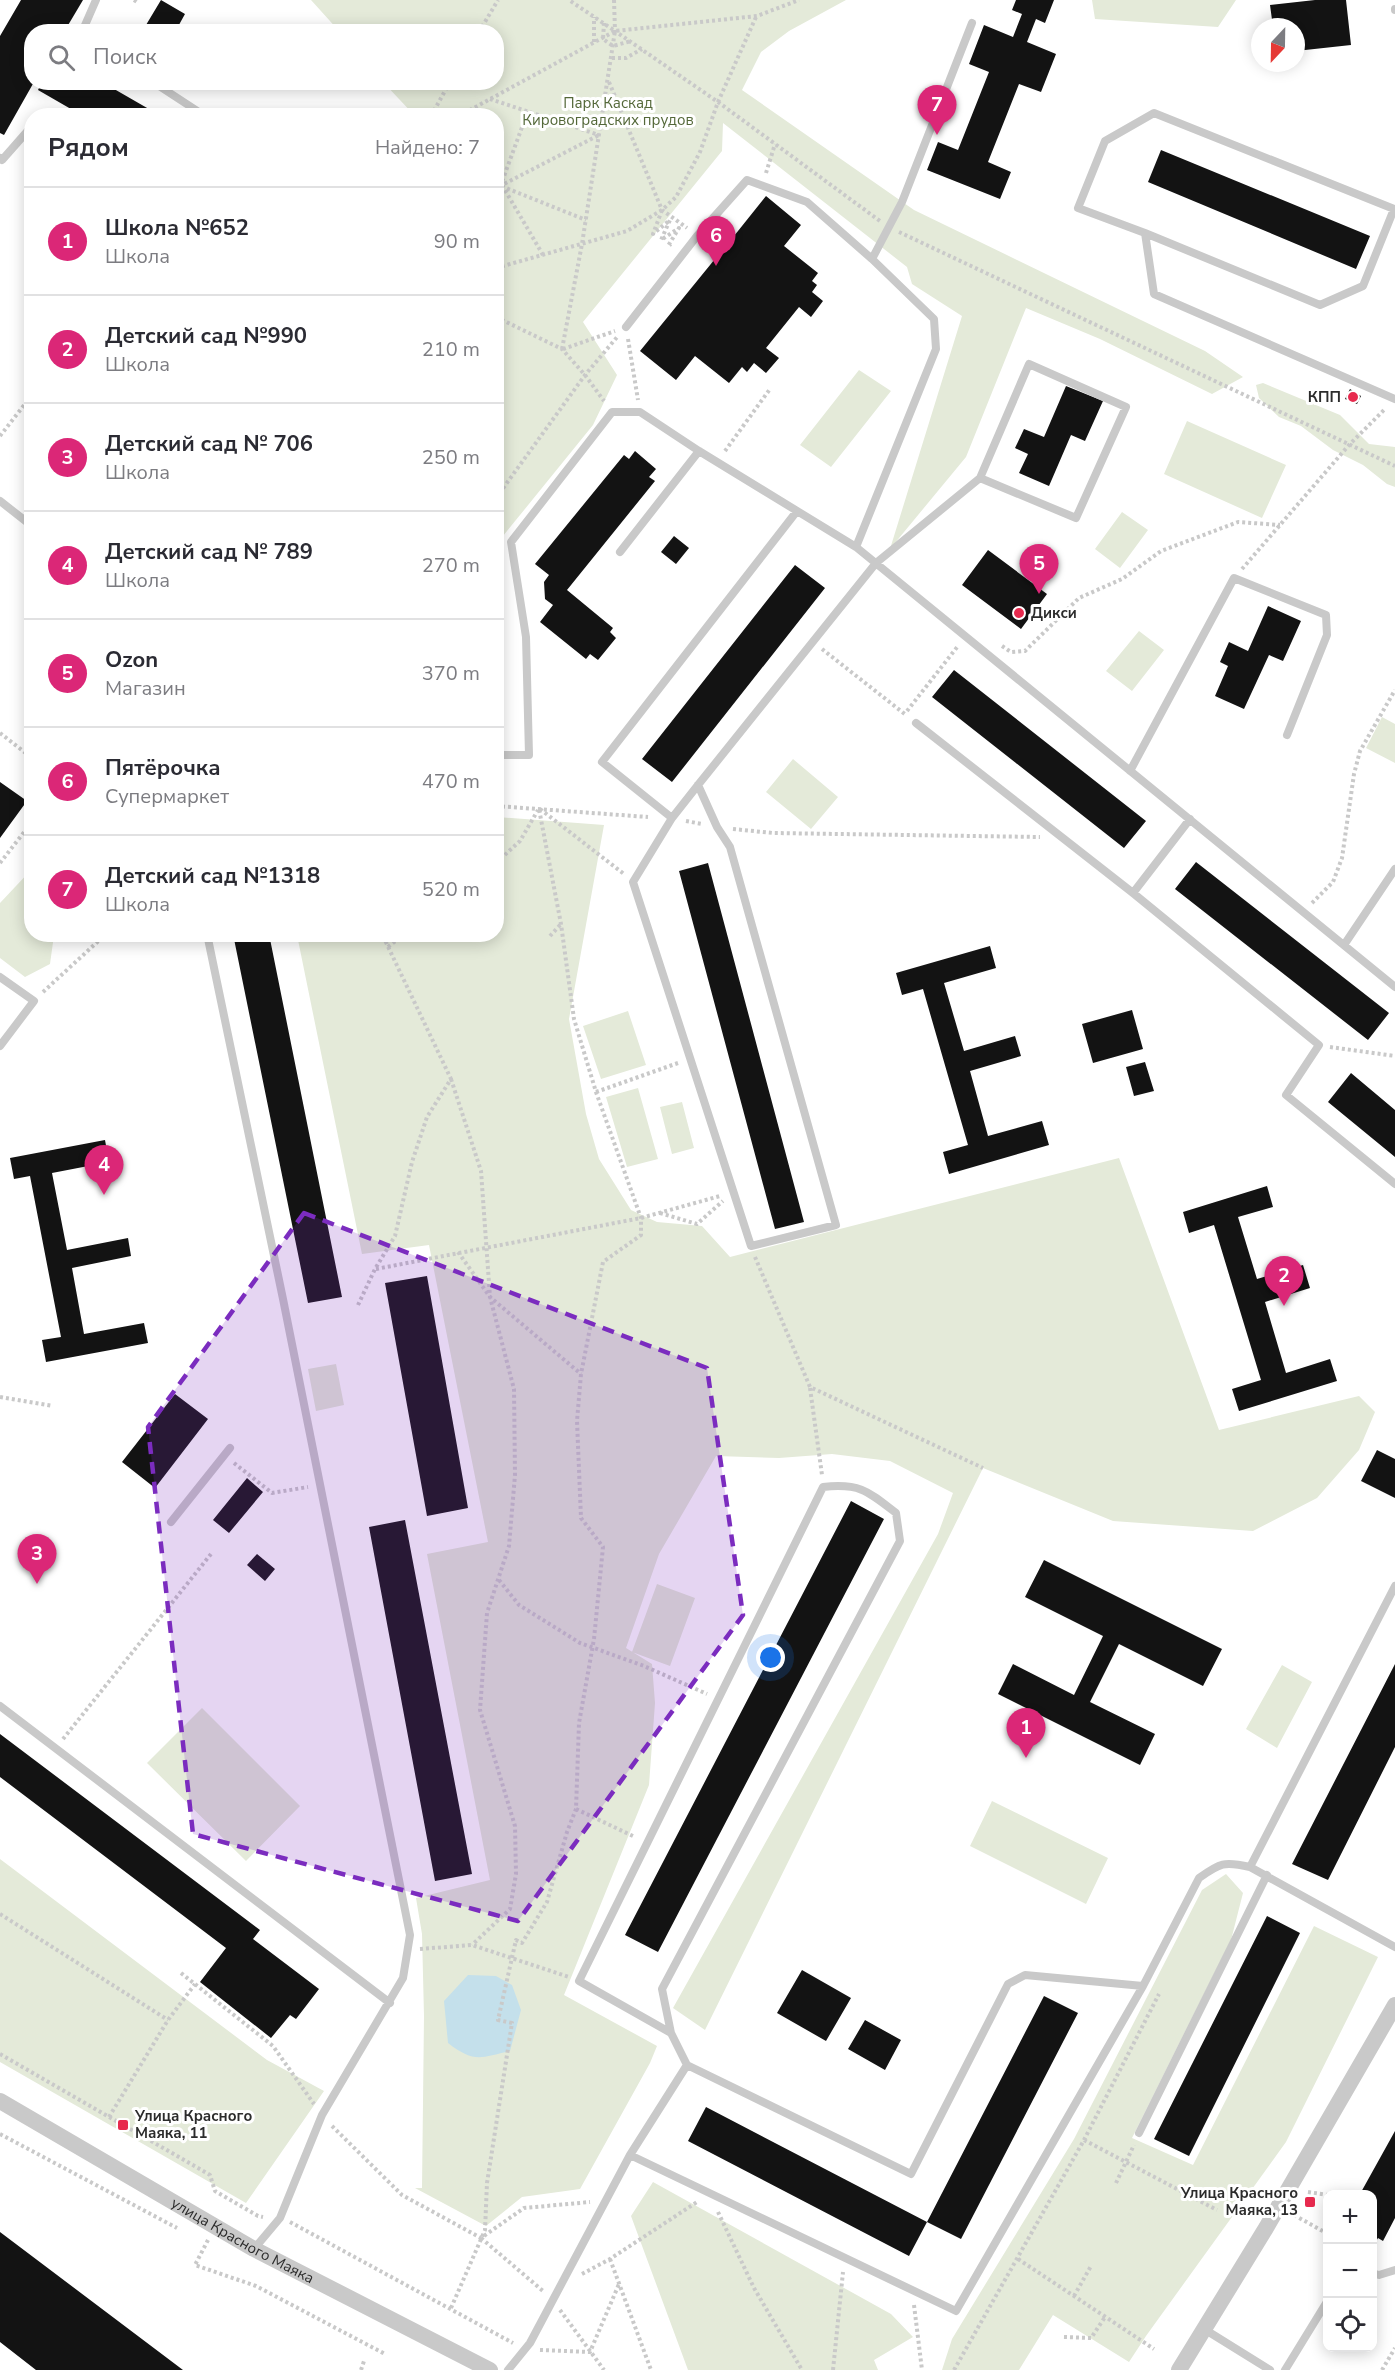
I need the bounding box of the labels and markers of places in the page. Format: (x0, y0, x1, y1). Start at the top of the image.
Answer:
pin: 7 (918, 86, 956, 135)
pin: 6 (696, 216, 736, 266)
place label: КПП (1308, 387, 1341, 407)
marker: КПП (1346, 390, 1360, 404)
pin: 5 (1020, 544, 1058, 594)
place label: Дикси (1031, 603, 1077, 623)
marker: Дикси (1012, 606, 1026, 620)
pin: 4 (84, 1146, 124, 1195)
pin: 2 (1264, 1256, 1304, 1306)
pin: 3 (18, 1534, 57, 1584)
pin: 1 (1006, 1708, 1046, 1758)
place label: Улица Красного Маяка, 11 (134, 2106, 252, 2143)
marker: Улица Красного Маяка, 11 (116, 2118, 130, 2132)
place label: Улица Красного Маяка, 13 (1180, 2183, 1298, 2220)
marker: Улица Красного Маяка, 13 (1303, 2195, 1317, 2209)

